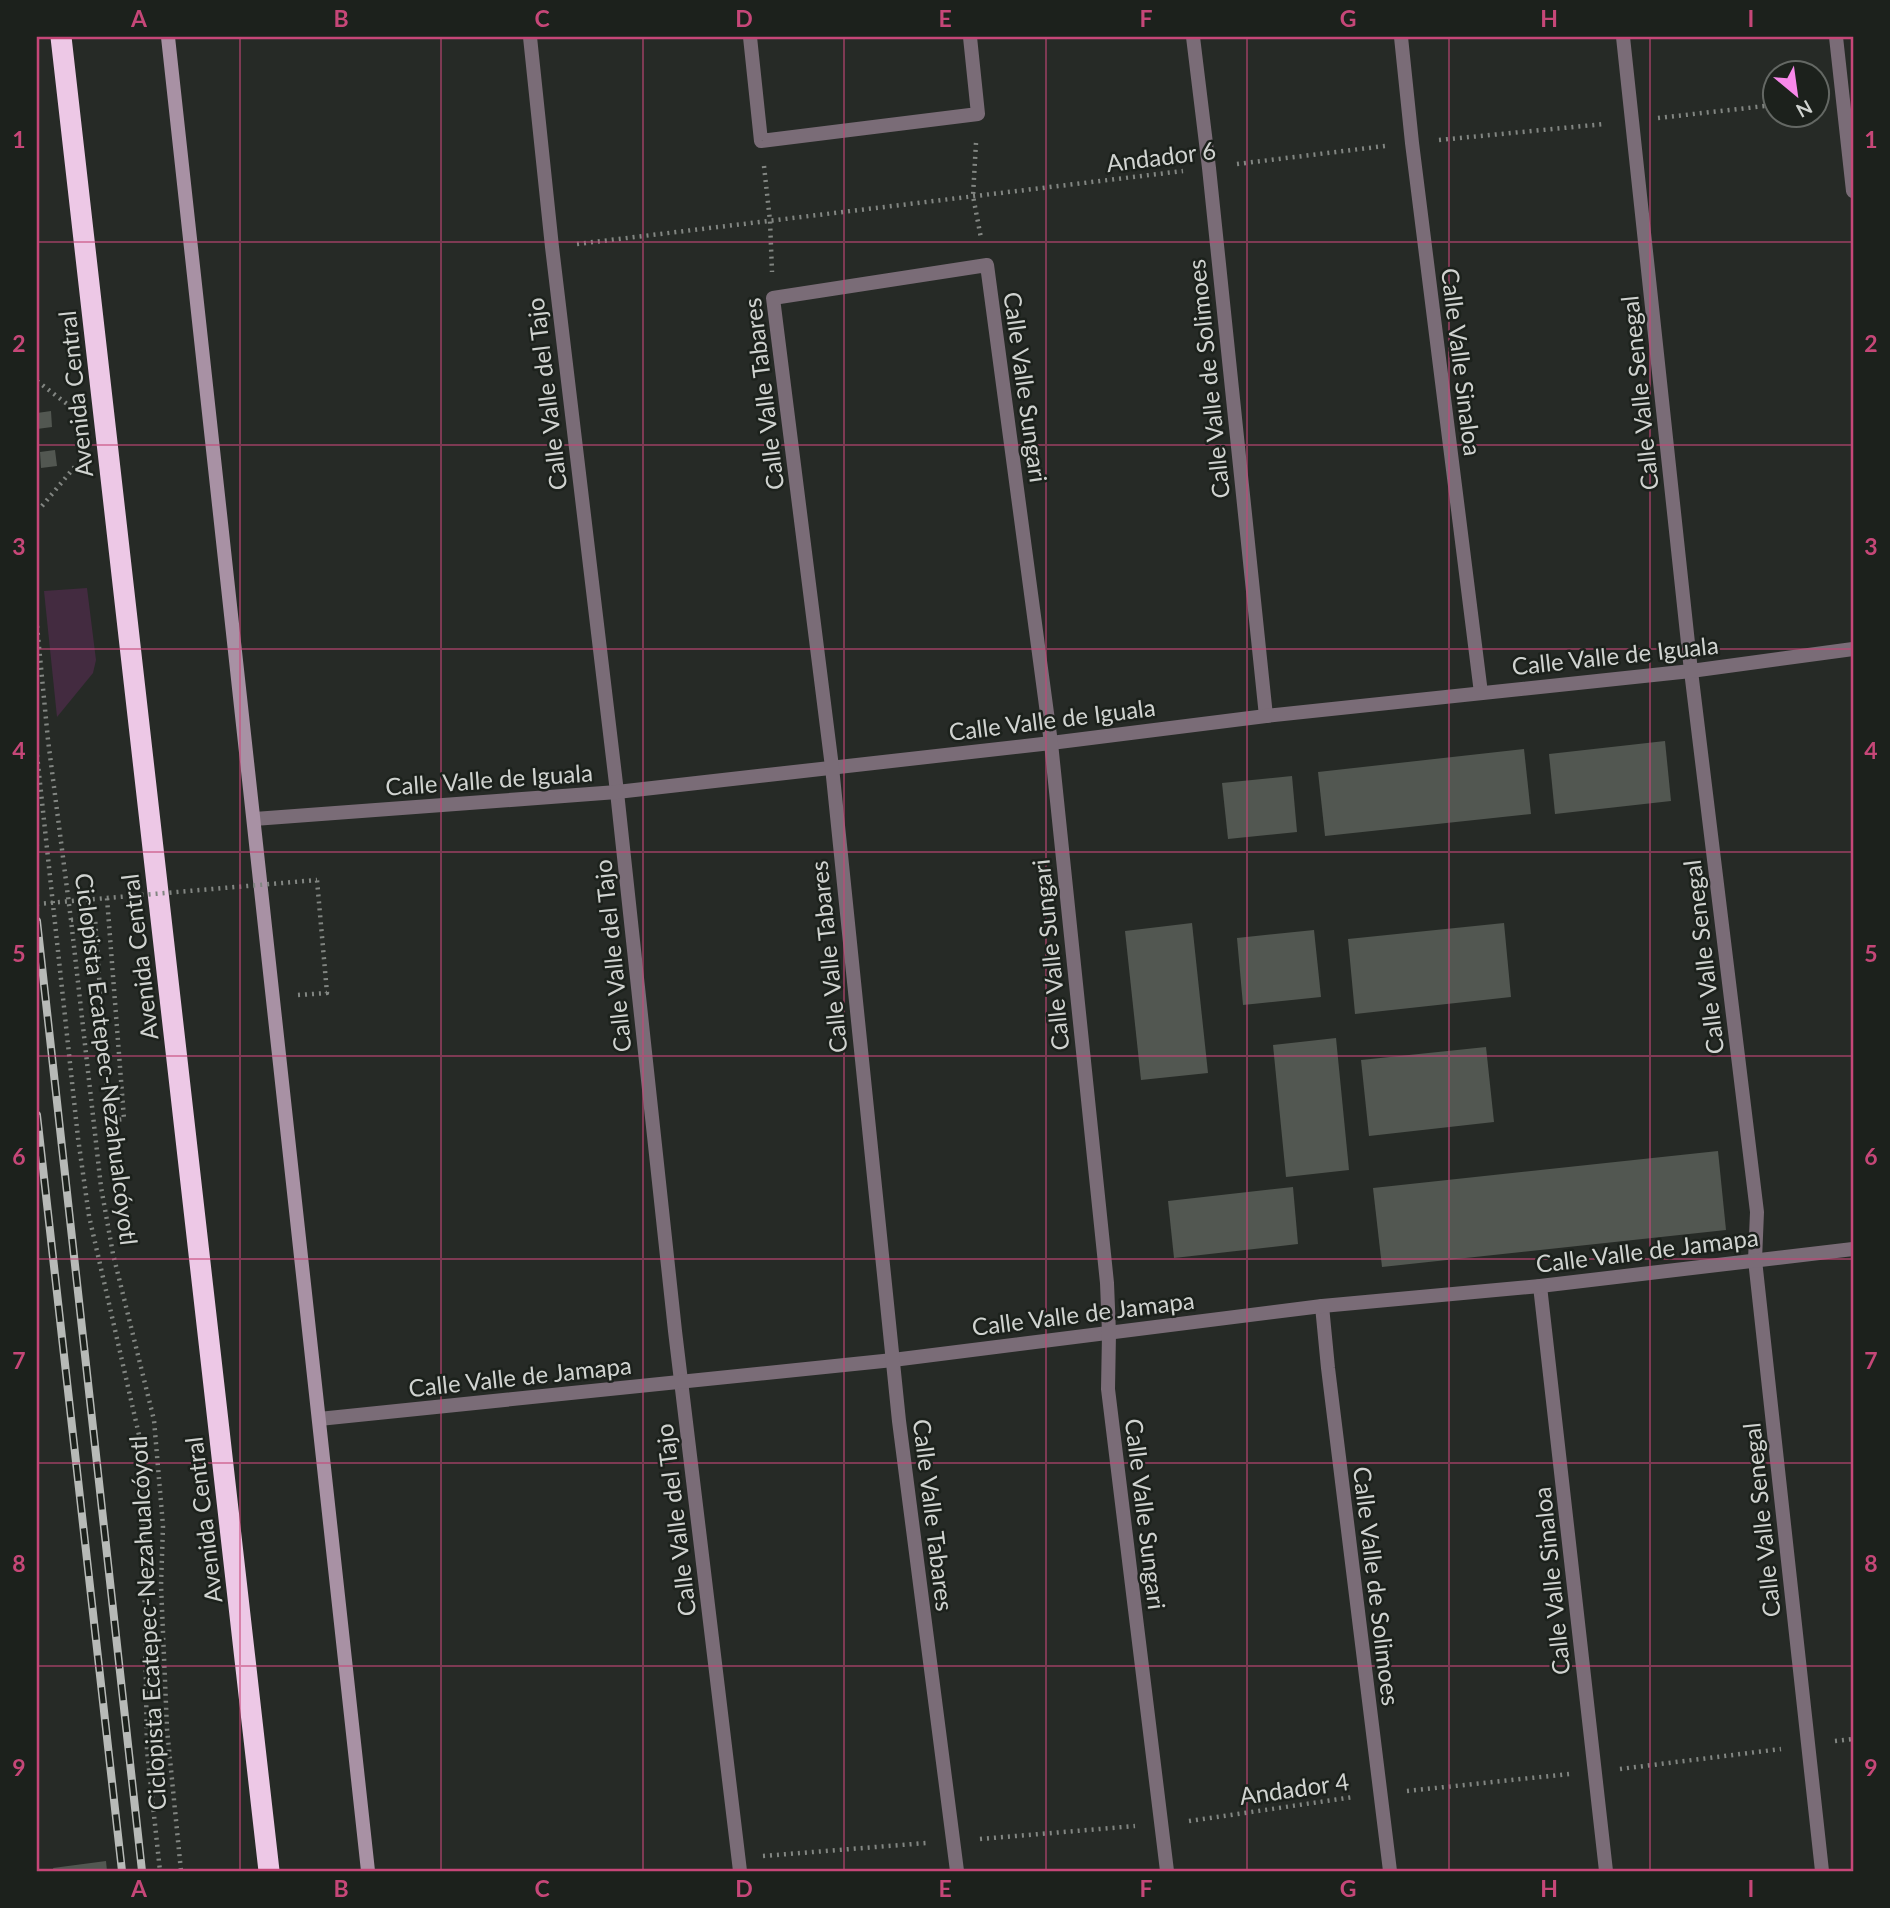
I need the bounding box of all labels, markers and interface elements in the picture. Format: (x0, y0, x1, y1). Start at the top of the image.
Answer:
text: A (130, 4, 148, 32)
text: B (333, 4, 349, 32)
text: C (534, 4, 550, 32)
text: D (735, 4, 753, 32)
text: E (938, 4, 952, 32)
text: F (1139, 4, 1153, 32)
text: G (1340, 4, 1356, 32)
text: H (1540, 4, 1558, 32)
text: I (1748, 4, 1754, 32)
north arrow (1760, 60, 1830, 130)
text: N (1793, 96, 1816, 123)
text: 1 (12, 125, 26, 153)
text: 1 (1864, 125, 1878, 153)
street label: Andador 6 (1104, 135, 1218, 177)
street label: Calle Valle de Solimoes (1181, 258, 1235, 500)
street label: Calle Valle Sinaloa (1436, 266, 1488, 458)
street label: Calle Valle Sungari (998, 290, 1054, 484)
street label: Calle Valle Senegal (1614, 294, 1664, 492)
street label: Calle Valle del Tajo (520, 296, 572, 492)
street label: Calle Valle Tabares (737, 296, 789, 492)
street label: Avenida Central (52, 309, 98, 479)
text: 2 (12, 329, 26, 357)
text: 2 (1864, 329, 1878, 357)
text: 3 (12, 532, 26, 560)
text: 3 (1864, 532, 1878, 560)
street label: Calle Valle de Iguala (1510, 630, 1720, 680)
street label: Calle Valle de Iguala (947, 692, 1157, 746)
text: 4 (12, 736, 26, 764)
text: 4 (1864, 736, 1878, 764)
street label: Calle Valle de Iguala (384, 757, 594, 801)
street label: Calle Valle del Tajo (587, 858, 637, 1054)
street label: Calle Valle Sungari (1026, 858, 1074, 1052)
street label: Calle Valle Senegal (1677, 858, 1729, 1056)
street label: Calle Valle Tabares (803, 859, 853, 1055)
street label: Ciclopista Ecatepec-Nezahualcóyotl (70, 871, 144, 1247)
street label: Avenida Central (114, 872, 164, 1042)
text: 5 (12, 939, 26, 967)
text: 5 (1864, 939, 1878, 967)
text: 6 (12, 1142, 26, 1170)
text: 6 (1864, 1142, 1878, 1170)
street label: Calle Valle de Jamapa (1534, 1222, 1760, 1278)
street label: Calle Valle de Jamapa (970, 1285, 1196, 1341)
text: 7 (12, 1346, 26, 1374)
text: 7 (1864, 1346, 1878, 1374)
street label: Calle Valle de Jamapa (407, 1350, 633, 1402)
street label: Calle Valle Tabares (908, 1417, 960, 1613)
street label: Calle Valle Sungari (1120, 1417, 1172, 1611)
street label: Calle Valle Senegal (1736, 1421, 1786, 1619)
street label: Calle Valle del Tajo (649, 1422, 701, 1618)
street label: Ciclopista Ecatepec-Nezahualcóyotl (123, 1435, 171, 1811)
street label: Avenida Central (178, 1435, 228, 1605)
street label: Calle Valle de Solimoes (1348, 1465, 1406, 1707)
street label: Calle Valle Sinaloa (1527, 1486, 1575, 1676)
text: 8 (12, 1549, 26, 1577)
text: 8 (1864, 1549, 1878, 1577)
text: 9 (12, 1753, 26, 1781)
text: 9 (1864, 1753, 1878, 1781)
street label: Andador 4 (1237, 1766, 1351, 1810)
text: A (130, 1874, 148, 1902)
text: B (333, 1874, 349, 1902)
text: C (534, 1874, 550, 1902)
text: D (735, 1874, 753, 1902)
text: E (938, 1874, 952, 1902)
text: F (1139, 1874, 1153, 1902)
text: G (1340, 1874, 1356, 1902)
text: H (1540, 1874, 1558, 1902)
text: I (1748, 1874, 1754, 1902)

